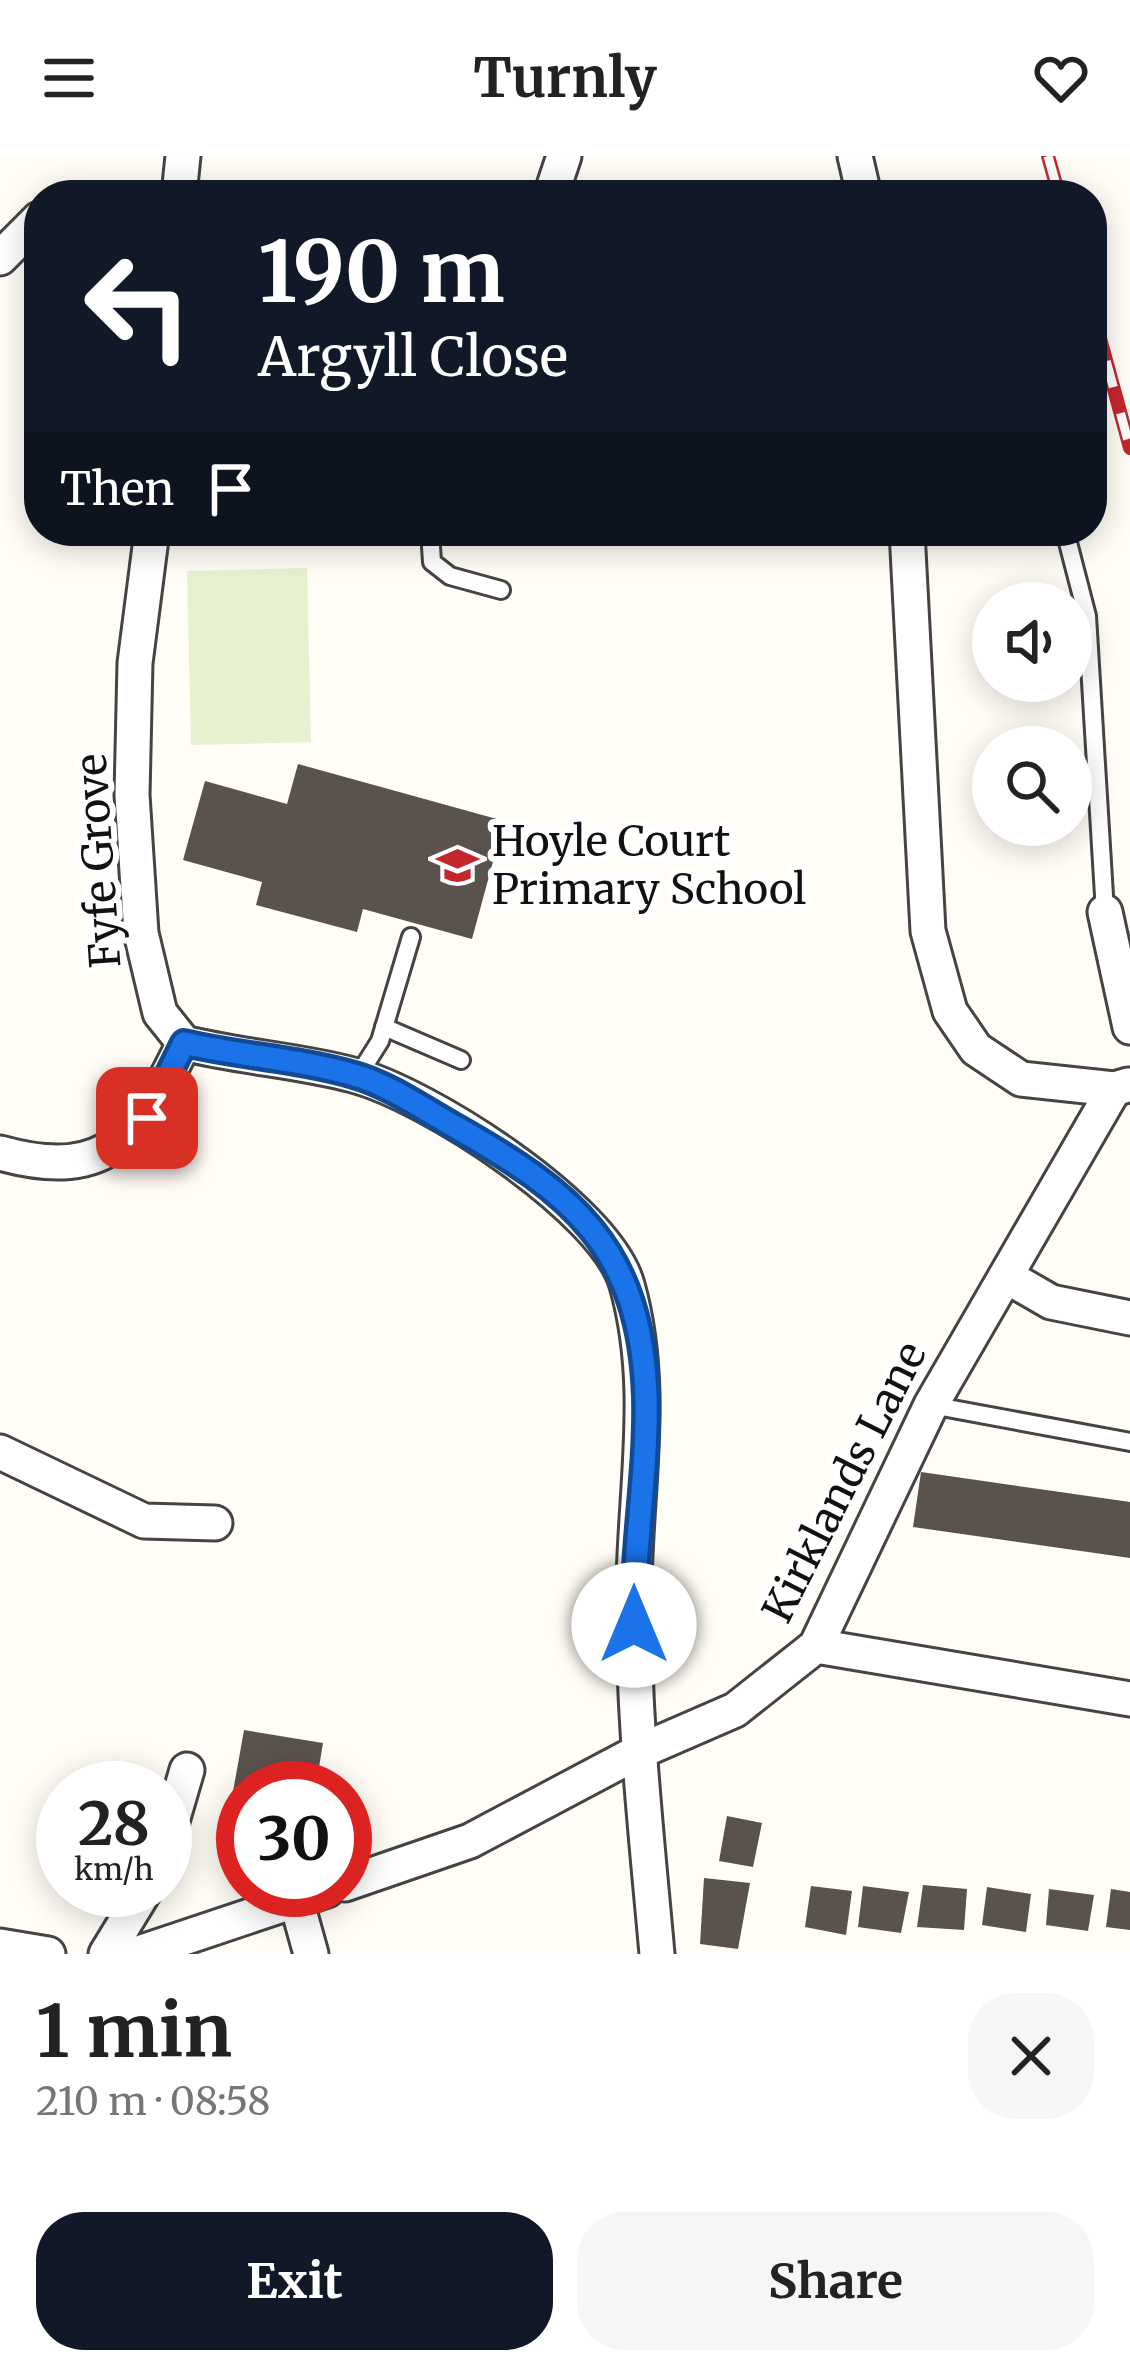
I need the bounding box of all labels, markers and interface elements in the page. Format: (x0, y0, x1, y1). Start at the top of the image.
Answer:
text: Turnly (473, 44, 657, 112)
icon: menu (36, 45, 102, 111)
icon: heart (1028, 45, 1094, 111)
text: 190 m (258, 219, 505, 325)
icon: left (60, 228, 216, 384)
text: Argyll Close (258, 323, 568, 391)
icon: arrive (198, 456, 264, 522)
text: Then (60, 461, 174, 517)
map controls (972, 582, 1092, 846)
button: sound (972, 582, 1092, 702)
button: search (972, 726, 1092, 846)
street label: Fyfe Grove (65, 752, 131, 970)
place label: Hoyle Court Primary School (492, 815, 806, 915)
school or university icon: Hoyle Court Primary School (435, 842, 481, 888)
pin (96, 1067, 198, 1169)
icon: arrive (114, 1085, 180, 1151)
street label: Kirklands Lane (751, 1333, 937, 1631)
position arrow (571, 1562, 697, 1688)
speed limit sign: 30 (216, 1761, 372, 1917)
text: 28 (78, 1786, 150, 1861)
text: km/h (74, 1850, 154, 1888)
text: 1 min (36, 1986, 232, 2077)
button: close (968, 1993, 1094, 2119)
text: 210 m · 08:58 (36, 2077, 271, 2126)
button: Exit (36, 2212, 553, 2350)
button: Share (577, 2212, 1094, 2350)

